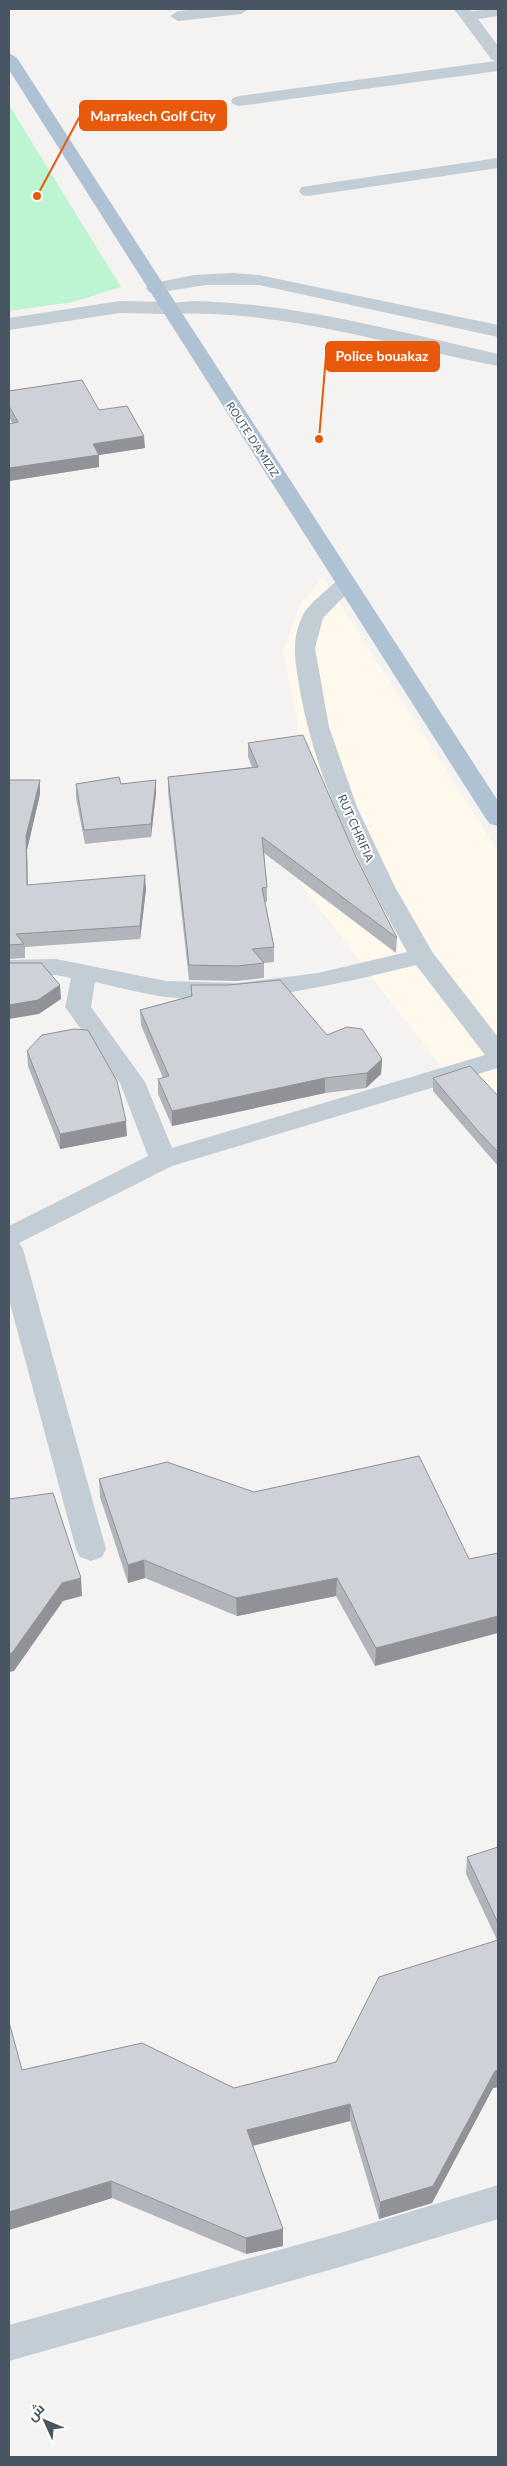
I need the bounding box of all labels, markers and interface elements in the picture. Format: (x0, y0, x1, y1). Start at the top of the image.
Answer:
callout: Marrakech Golf City (80, 101, 226, 130)
text: Marrakech Golf City (90, 107, 216, 124)
callout: Police bouakaz (326, 342, 439, 371)
text: Police bouakaz (336, 347, 429, 364)
street label: ROUTE D'AMIZIZ (224, 399, 282, 479)
street label: RUT CHRIFIA (334, 792, 378, 865)
north arrow (20, 2396, 70, 2446)
text: ش (23, 2399, 48, 2425)

